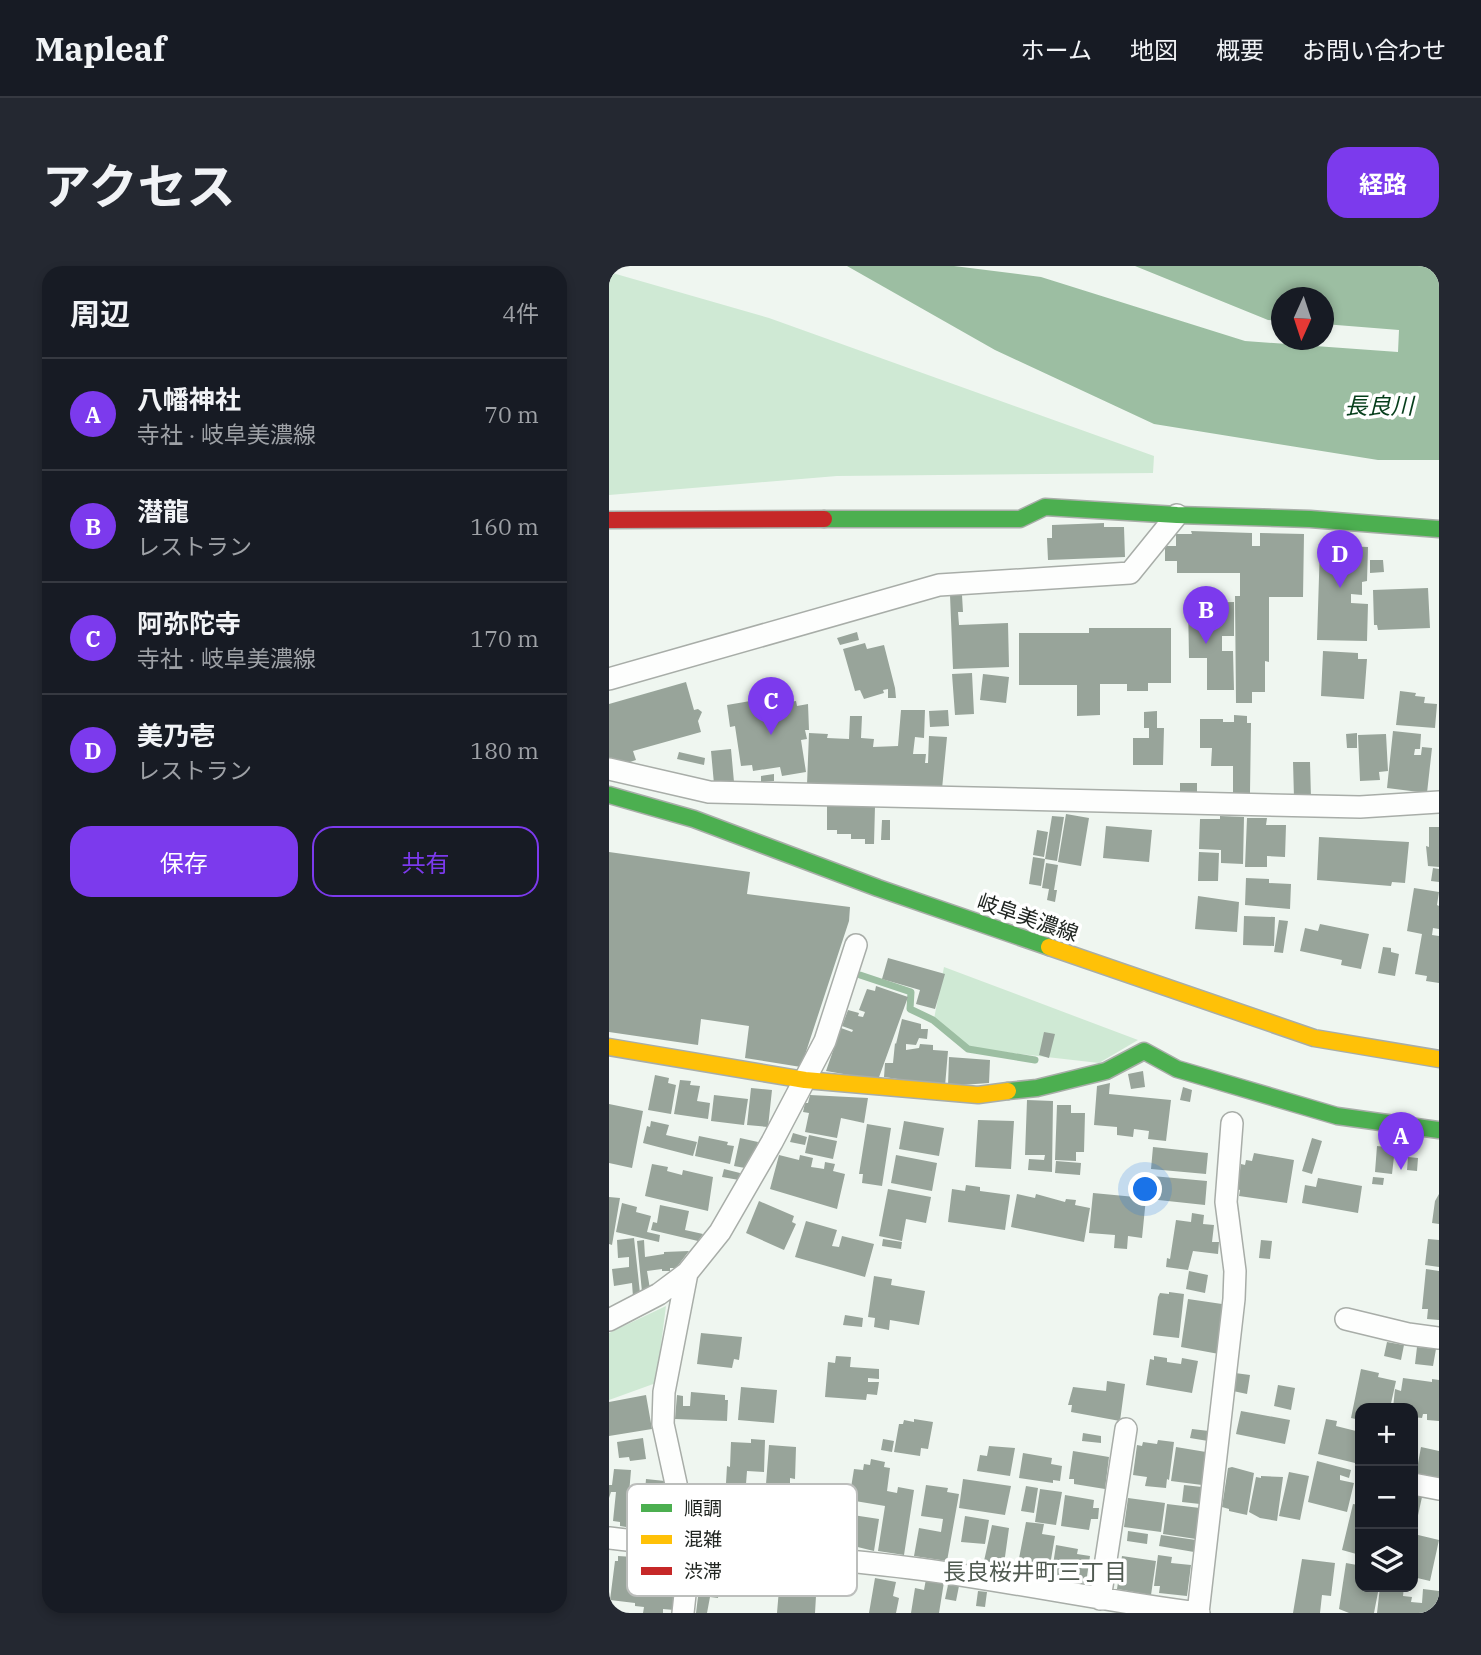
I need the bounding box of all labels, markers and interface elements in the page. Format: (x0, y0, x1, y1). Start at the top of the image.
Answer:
text: Mapleaf (35, 27, 166, 70)
text: ホーム (1021, 34, 1092, 66)
text: 地図 (1130, 34, 1178, 66)
text: 概要 (1216, 34, 1264, 66)
text: お問い合わせ (1302, 34, 1446, 66)
button: 経路 (1327, 147, 1439, 218)
text: アクセス (42, 154, 236, 217)
north arrow (1271, 287, 1334, 350)
text: 周辺 (70, 294, 130, 333)
text: 4件 (502, 298, 539, 328)
text: 八幡神社 (137, 382, 241, 416)
water label: 長良川 (1345, 390, 1417, 420)
text: A (85, 399, 101, 429)
text: 70 m (484, 399, 539, 429)
text: 寺社 · 岐阜美濃線 (137, 419, 316, 449)
text: 潜龍 (137, 494, 189, 528)
text: B (85, 511, 101, 541)
text: 160 m (470, 511, 539, 541)
pin: D (1317, 530, 1363, 588)
text: レストラン (137, 531, 252, 561)
pin: B (1183, 586, 1229, 644)
text: 阿弥陀寺 (137, 606, 241, 640)
text: C (85, 623, 101, 653)
text: 170 m (470, 623, 539, 653)
text: 寺社 · 岐阜美濃線 (137, 643, 316, 673)
pin: C (748, 677, 794, 735)
text: 美乃壱 (137, 718, 215, 752)
text: D (84, 735, 102, 765)
text: 180 m (470, 735, 539, 765)
text: レストラン (137, 755, 252, 785)
button: 保存 (70, 826, 298, 897)
button: 共有 (312, 826, 539, 897)
street label: 岐阜美濃線 (974, 887, 1082, 947)
pin: A (1378, 1112, 1424, 1170)
your location (1128, 1172, 1162, 1206)
map controls (1355, 1403, 1418, 1592)
button: + (1355, 1403, 1418, 1466)
button: − (1355, 1466, 1418, 1529)
legend (627, 1484, 857, 1596)
text: 順調 (684, 1496, 722, 1520)
text: 混雑 (684, 1527, 722, 1551)
button: layers (1355, 1529, 1418, 1592)
district label: 長良桜井町三丁目 (943, 1556, 1127, 1586)
text: 渋滞 (684, 1559, 722, 1583)

